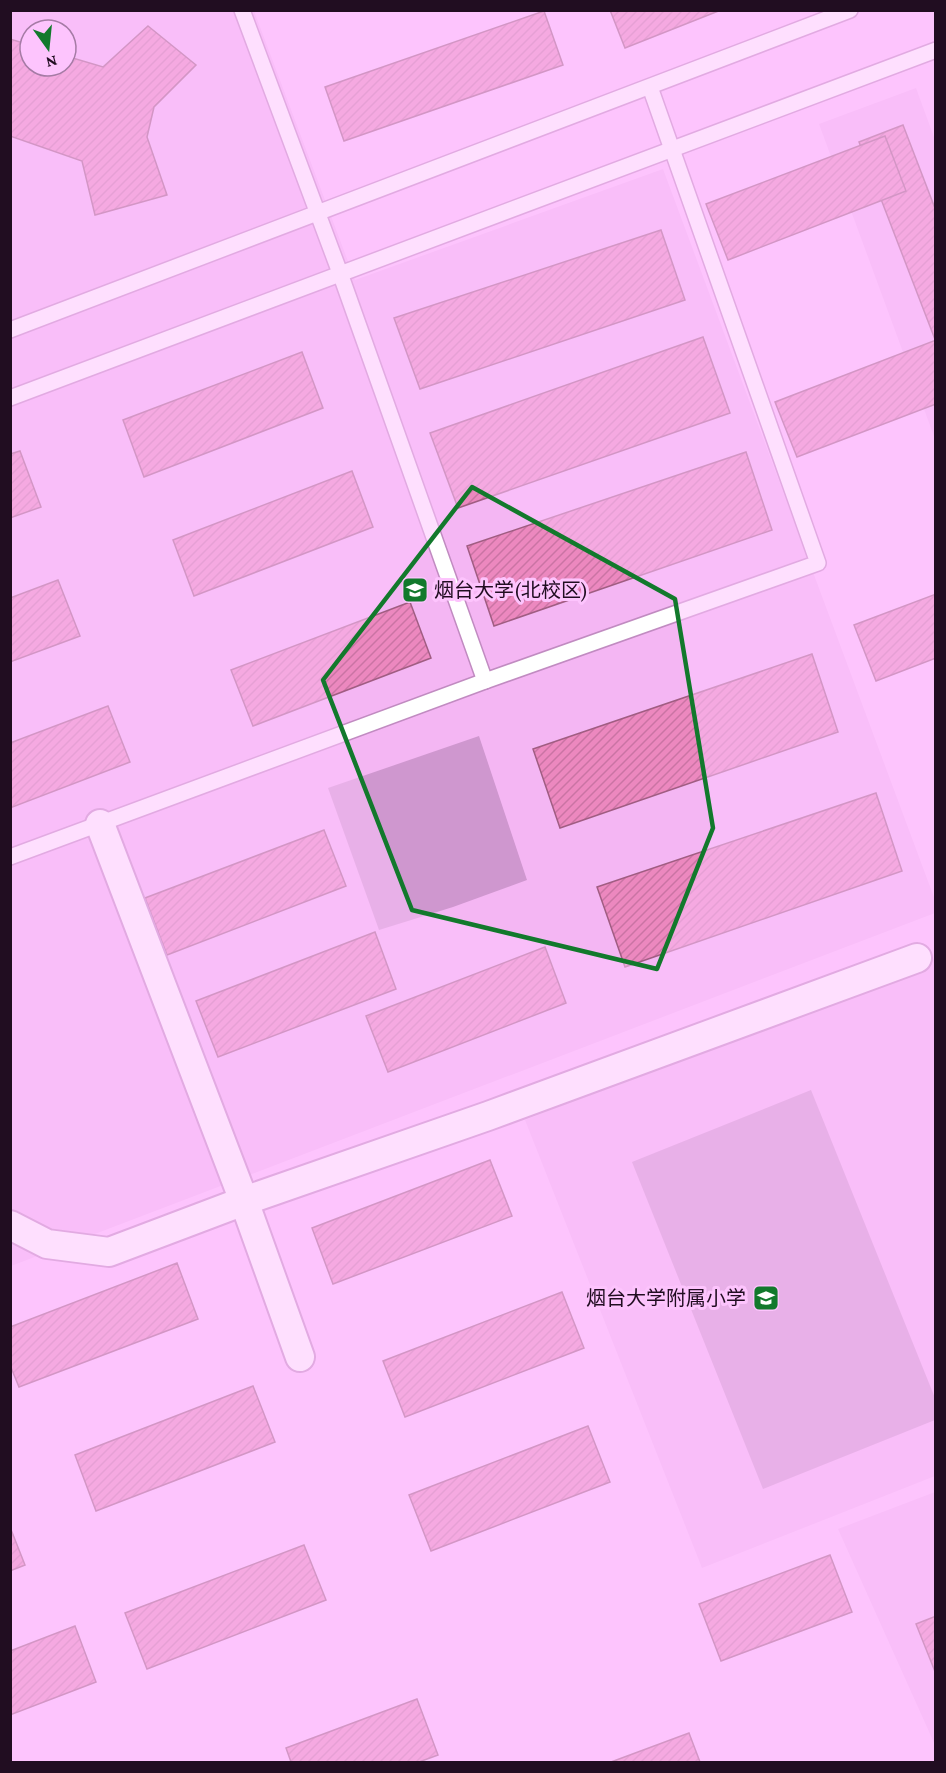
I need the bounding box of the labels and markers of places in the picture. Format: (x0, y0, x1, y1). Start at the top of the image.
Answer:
school or university icon: 烟台大学(北校区) (400, 575, 430, 605)
place label: 烟台大学(北校区) (434, 579, 588, 602)
school or university icon: 烟台大学附属小学 (751, 1283, 781, 1313)
place label: 烟台大学附属小学 (586, 1287, 746, 1309)

